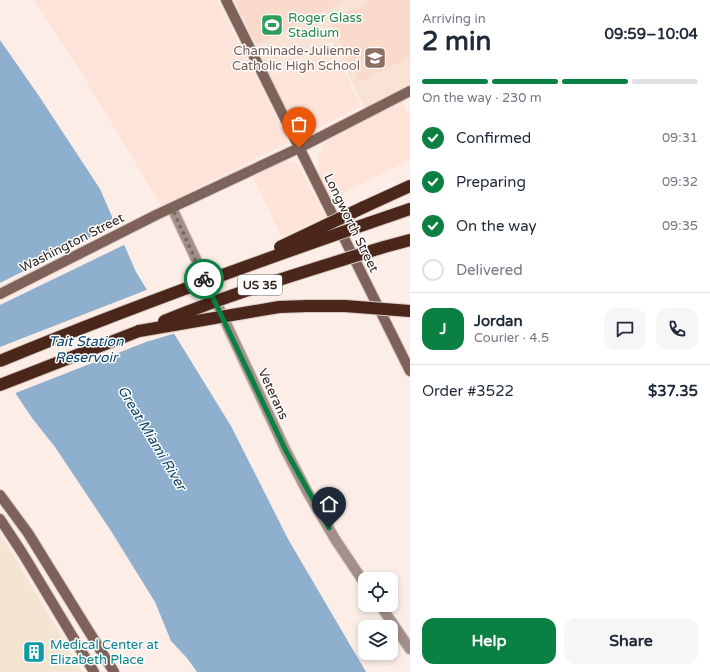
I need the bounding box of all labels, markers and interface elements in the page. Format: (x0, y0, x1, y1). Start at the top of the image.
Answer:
place label: Roger Glass Stadium (288, 10, 362, 41)
text: Arriving in (422, 11, 486, 27)
sports icon: Roger Glass Stadium (259, 12, 285, 38)
text: 09:59–10:04 (605, 25, 698, 43)
text: 2 min (422, 26, 491, 57)
place label: Chaminade-Julienne Catholic High School (232, 43, 360, 74)
school or university icon: Chaminade-Julienne Catholic High School (362, 45, 388, 71)
text: On the way · 230 m (422, 90, 542, 106)
pin (282, 107, 316, 148)
icon: bag (288, 113, 310, 135)
icon: check (422, 127, 444, 149)
text: Confirmed (456, 129, 531, 147)
text: 09:31 (662, 130, 698, 146)
street label: Longworth Street (320, 171, 382, 275)
icon: check (422, 171, 444, 193)
text: Preparing (456, 173, 526, 191)
text: 09:32 (662, 174, 698, 190)
street label: Washington Street (17, 210, 127, 276)
icon: check (422, 215, 444, 237)
text: On the way (456, 217, 536, 235)
text: 09:35 (662, 218, 698, 234)
courier (184, 259, 224, 299)
text: Delivered (456, 261, 523, 279)
icon: bike (193, 268, 215, 290)
road number: US 35 (238, 275, 282, 295)
button: chat (604, 308, 646, 350)
button: phone (656, 308, 698, 350)
text: Jordan (474, 312, 523, 330)
text: J (440, 320, 447, 338)
text: Courier · 4.5 (474, 330, 549, 346)
water label: Tait Station Reservoir (49, 333, 124, 366)
street label: Veterans (254, 366, 292, 422)
text: Order #3522 (422, 382, 514, 400)
text: $37.35 (648, 382, 698, 400)
water label: Great Miami River (114, 383, 191, 495)
pin (312, 487, 346, 528)
icon: home (318, 493, 340, 515)
map controls (358, 572, 398, 660)
button: locate (358, 572, 398, 612)
button: Help (422, 618, 556, 664)
button: Share (564, 618, 698, 664)
button: layers (358, 620, 398, 660)
place label: Medical Center at Elizabeth Place (50, 637, 159, 668)
building icon: Medical Center at Elizabeth Place (21, 639, 47, 665)

